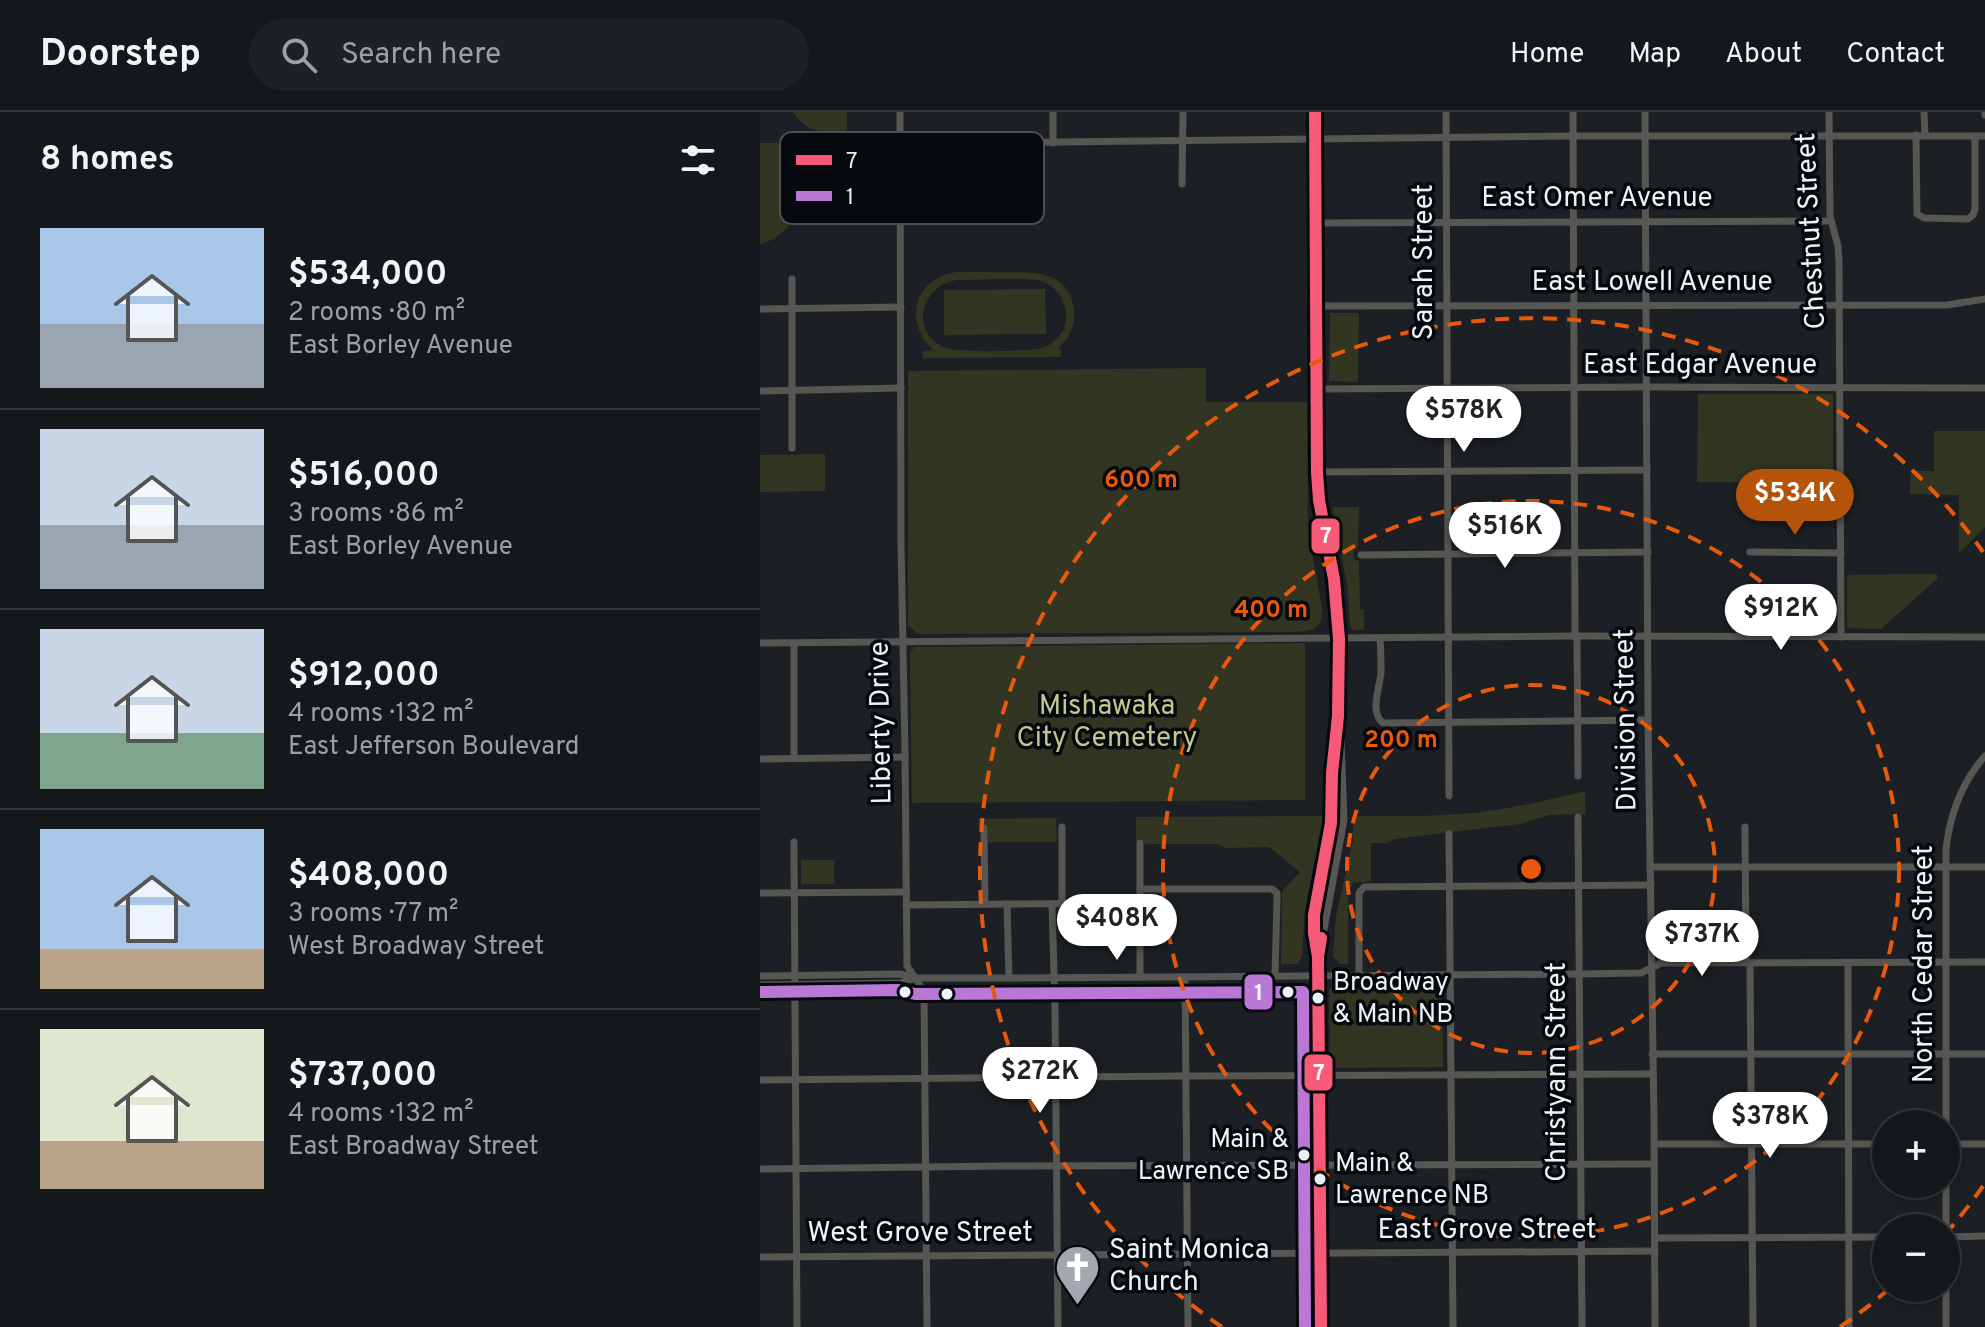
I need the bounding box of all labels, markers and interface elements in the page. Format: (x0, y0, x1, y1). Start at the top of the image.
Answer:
search box (249, 19, 809, 91)
text: Doorstep (40, 31, 201, 80)
icon: search (277, 33, 321, 77)
text: Search here (341, 37, 501, 74)
text: Home (1510, 37, 1584, 73)
text: Map (1628, 37, 1681, 73)
text: About (1725, 37, 1802, 73)
text: Contact (1846, 37, 1945, 73)
legend (780, 132, 1044, 224)
street label: Chestnut Street (1789, 132, 1835, 330)
icon: filters (676, 138, 720, 182)
text: 8 homes (40, 139, 174, 182)
text: 7 (846, 149, 857, 176)
street label: East Omer Avenue (1481, 181, 1713, 217)
street label: Sarah Street (1407, 184, 1443, 340)
text: 1 (846, 185, 854, 212)
text: $534,000 (288, 254, 447, 297)
icon: home (104, 260, 200, 356)
street label: East Lowell Avenue (1532, 265, 1772, 301)
text: 2 rooms · 80 m² (288, 297, 465, 330)
text: East Borley Avenue (288, 330, 513, 363)
street label: East Edgar Avenue (1583, 348, 1817, 384)
pin: $578K (1408, 386, 1520, 454)
text: $578K (1424, 395, 1504, 428)
text: $516,000 (288, 455, 440, 498)
icon: home (104, 461, 200, 557)
text: 600 m (1104, 466, 1178, 496)
pin: $534K (1739, 469, 1851, 537)
text: $534K (1754, 478, 1836, 511)
text: 3 rooms · 86 m² (288, 498, 464, 531)
pin: $516K (1449, 502, 1561, 570)
text: $516K (1467, 511, 1543, 544)
line badge: 7 (1310, 517, 1341, 555)
text: 7 (1320, 524, 1332, 551)
text: East Borley Avenue (288, 531, 513, 564)
pin: $912K (1725, 584, 1837, 652)
text: $912K (1743, 593, 1819, 626)
text: 400 m (1234, 596, 1308, 626)
street label: Division Street (1607, 628, 1647, 812)
street label: Liberty Drive (863, 641, 901, 805)
text: $912,000 (288, 655, 440, 698)
icon: home (104, 661, 200, 757)
park label: Mishawaka City Cemetery (1017, 689, 1197, 757)
text: 4 rooms · 132 m² (288, 698, 474, 731)
text: 200 m (1364, 726, 1438, 756)
text: East Jefferson Boulevard (288, 731, 579, 764)
street label: North Cedar Street (1907, 845, 1943, 1083)
text: $408,000 (288, 855, 449, 898)
centre of rings (1517, 855, 1545, 883)
icon: home (104, 861, 200, 957)
pin: $408K (1061, 894, 1173, 962)
text: 3 rooms · 77 m² (288, 898, 458, 931)
text: $408K (1075, 903, 1159, 936)
pin: $737K (1646, 910, 1758, 978)
text: $737K (1664, 919, 1740, 952)
text: West Broadway Street (288, 931, 544, 964)
street label: Christyann Street (1540, 962, 1576, 1182)
place label: Broadway & Main NB (1333, 967, 1453, 1032)
line badge: 1 (1243, 973, 1274, 1011)
text: 1 (1255, 981, 1263, 1008)
unlabelled marker (897, 984, 913, 1000)
unlabelled marker (1280, 984, 1296, 1000)
unlabelled marker (939, 986, 955, 1002)
marker: Broadway & Main NB (1310, 990, 1326, 1006)
pin: $272K (984, 1047, 1096, 1115)
line badge: 7 (1303, 1053, 1334, 1092)
text: $737,000 (288, 1055, 437, 1098)
text: $272K (1000, 1056, 1080, 1089)
icon: home (104, 1061, 200, 1157)
text: 7 (1313, 1061, 1325, 1088)
pin: $378K (1714, 1092, 1826, 1160)
text: 4 rooms · 132 m² (288, 1098, 474, 1131)
text: $378K (1731, 1101, 1809, 1134)
map controls (1872, 1110, 1960, 1302)
button: + (1872, 1110, 1960, 1198)
place label: Main & Lawrence SB (1138, 1124, 1289, 1189)
text: East Broadway Street (288, 1131, 538, 1164)
marker: Main & Lawrence SB (1296, 1147, 1312, 1163)
place label: Main & Lawrence NB (1335, 1148, 1489, 1213)
marker: Main & Lawrence NB (1312, 1171, 1328, 1187)
street label: East Grove Street (1377, 1213, 1597, 1249)
button: − (1872, 1214, 1960, 1302)
street label: West Grove Street (807, 1216, 1033, 1252)
place label: Saint Monica Church (1109, 1233, 1270, 1301)
church icon: Saint Monica Church (1054, 1243, 1102, 1306)

